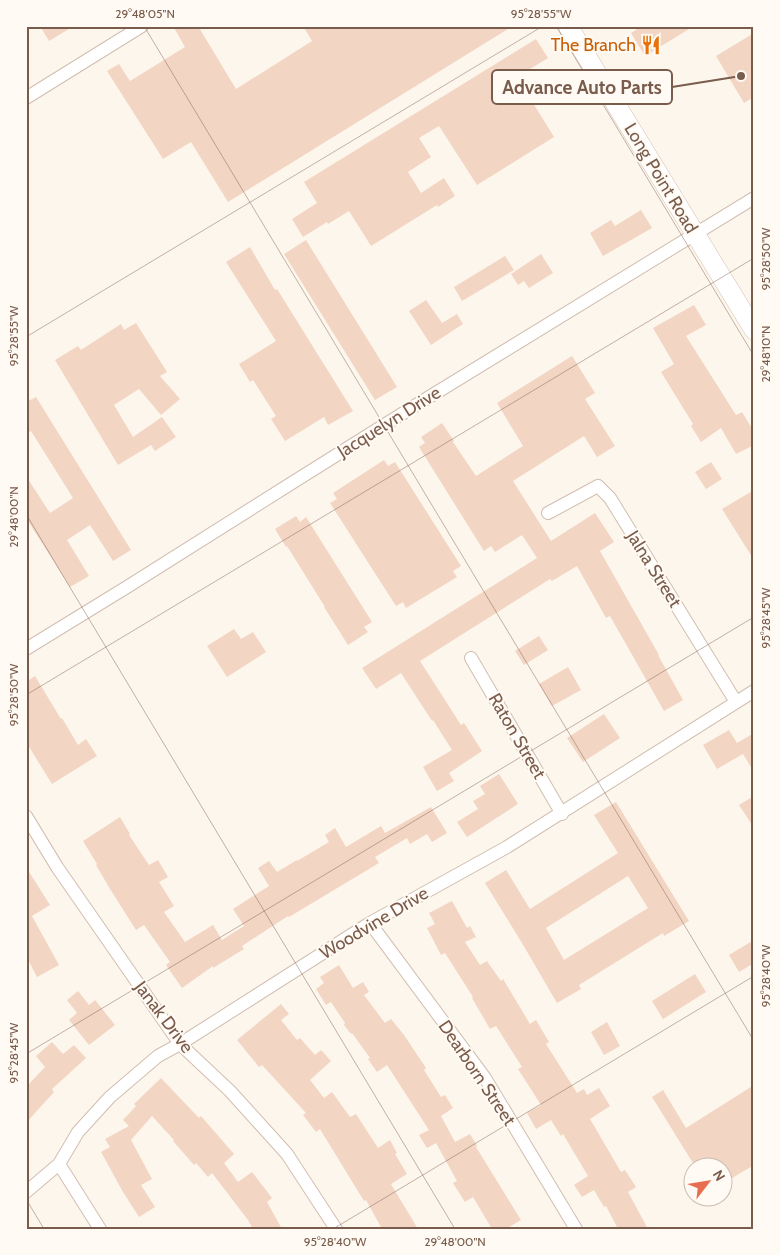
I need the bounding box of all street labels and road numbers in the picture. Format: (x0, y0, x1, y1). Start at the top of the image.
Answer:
street label: Long Point Road (619, 119, 703, 237)
street label: Jacquelyn Drive (333, 382, 445, 463)
street label: Jalna Street (621, 526, 686, 611)
street label: Raton Street (484, 689, 550, 783)
street label: Woodvine Drive (316, 882, 432, 964)
street label: Janak Drive (129, 976, 198, 1057)
street label: Dearborn Street (434, 1016, 520, 1130)

